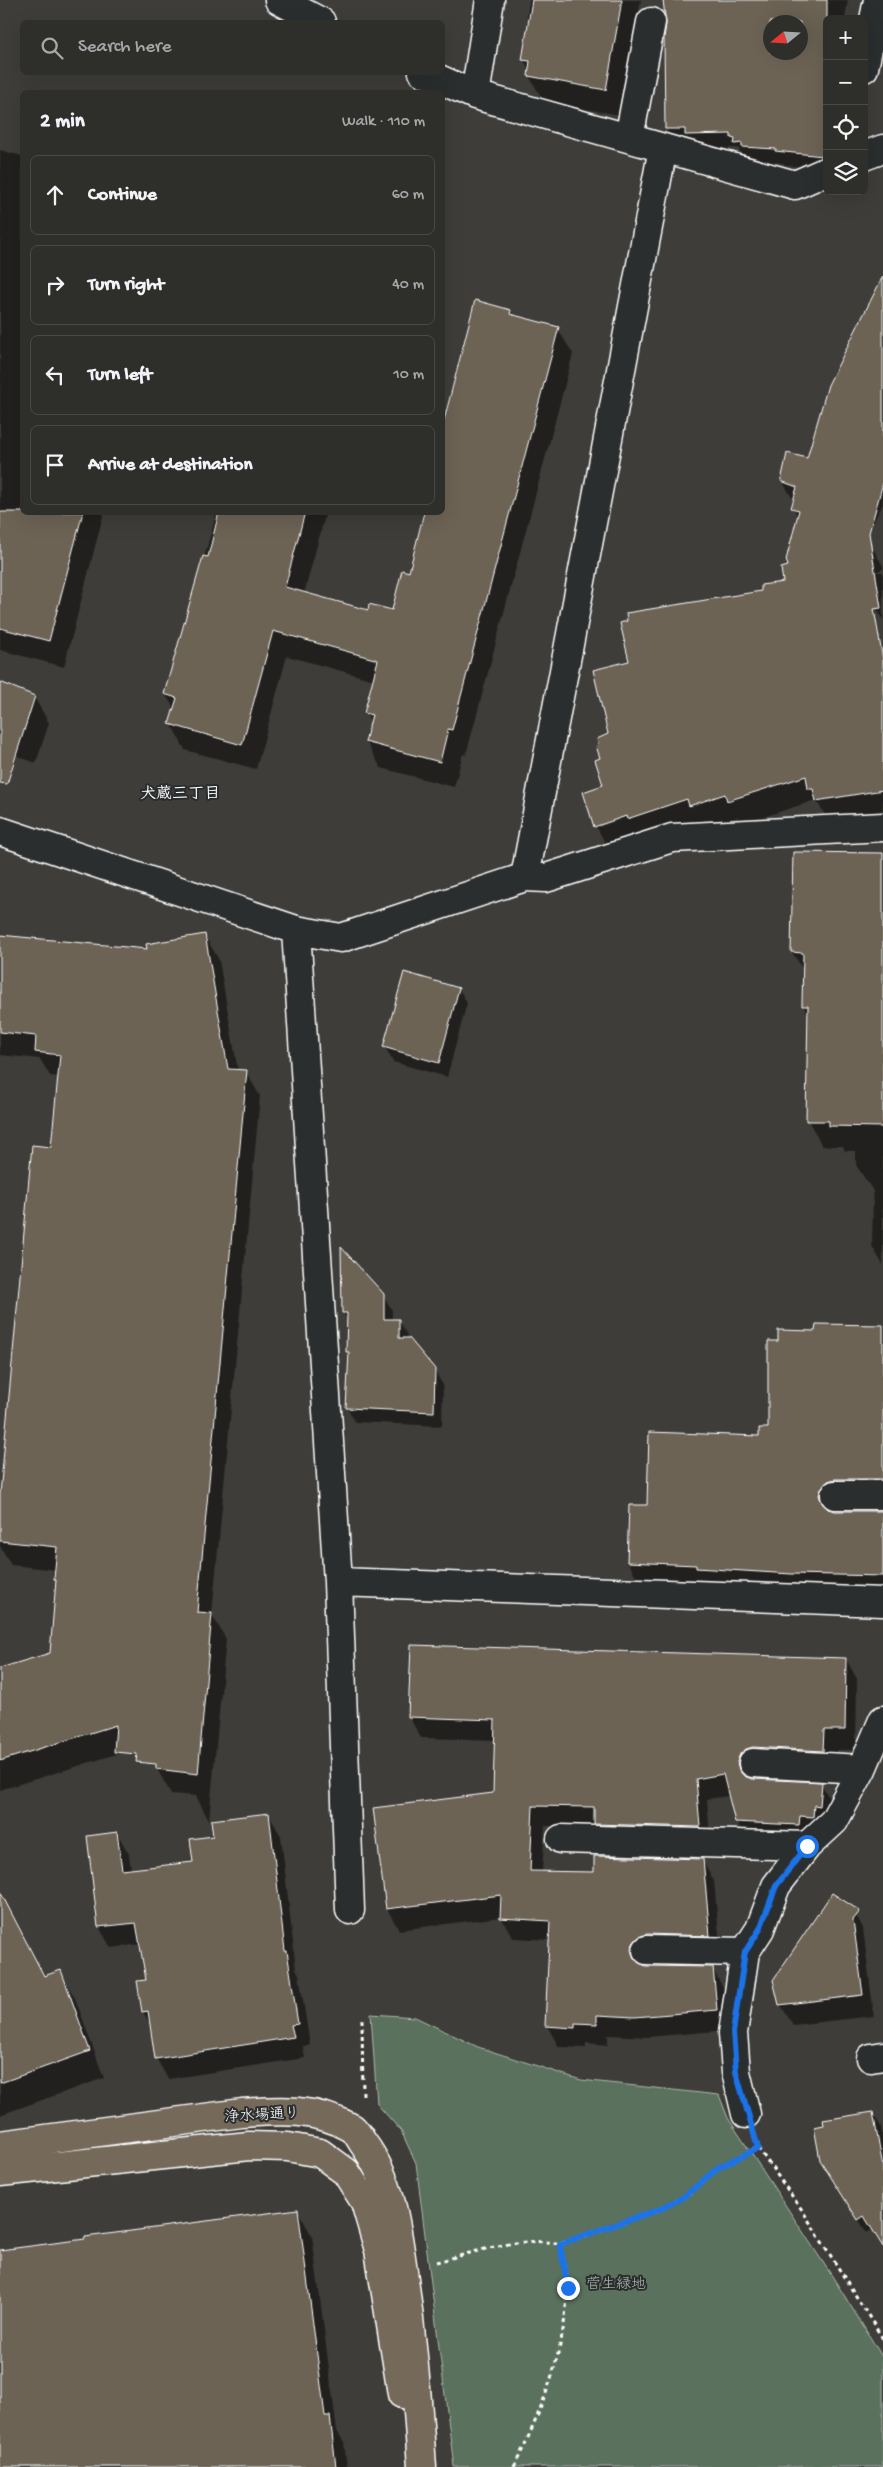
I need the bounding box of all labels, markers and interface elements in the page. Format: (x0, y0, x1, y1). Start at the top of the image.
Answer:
north arrow (763, 15, 808, 60)
map controls (823, 15, 868, 195)
button: + (823, 15, 868, 60)
search box (20, 20, 445, 75)
icon: search (38, 34, 66, 62)
text: Search here (78, 36, 172, 59)
button: − (823, 60, 868, 105)
button: locate (823, 105, 868, 150)
text: 2 min (40, 110, 85, 135)
text: Walk · 110 m (342, 113, 425, 132)
button: layers (823, 150, 868, 195)
icon: ahead (41, 181, 69, 209)
text: Continue (88, 184, 157, 207)
text: 60 m (392, 186, 424, 205)
icon: right (41, 271, 69, 299)
text: Turn right (88, 274, 164, 297)
text: 40 m (392, 276, 424, 295)
icon: left (41, 361, 69, 389)
text: Turn left (88, 364, 152, 387)
text: 10 m (393, 366, 424, 385)
icon: arrive (41, 451, 69, 479)
text: Arrive at destination (88, 454, 252, 477)
district label: 犬蔵三丁目 (140, 784, 220, 805)
route start (796, 1835, 819, 1858)
street label: 浄水場通り (224, 2105, 300, 2127)
park label: 菅生緑地 (586, 2275, 646, 2294)
route end (557, 2277, 580, 2300)

